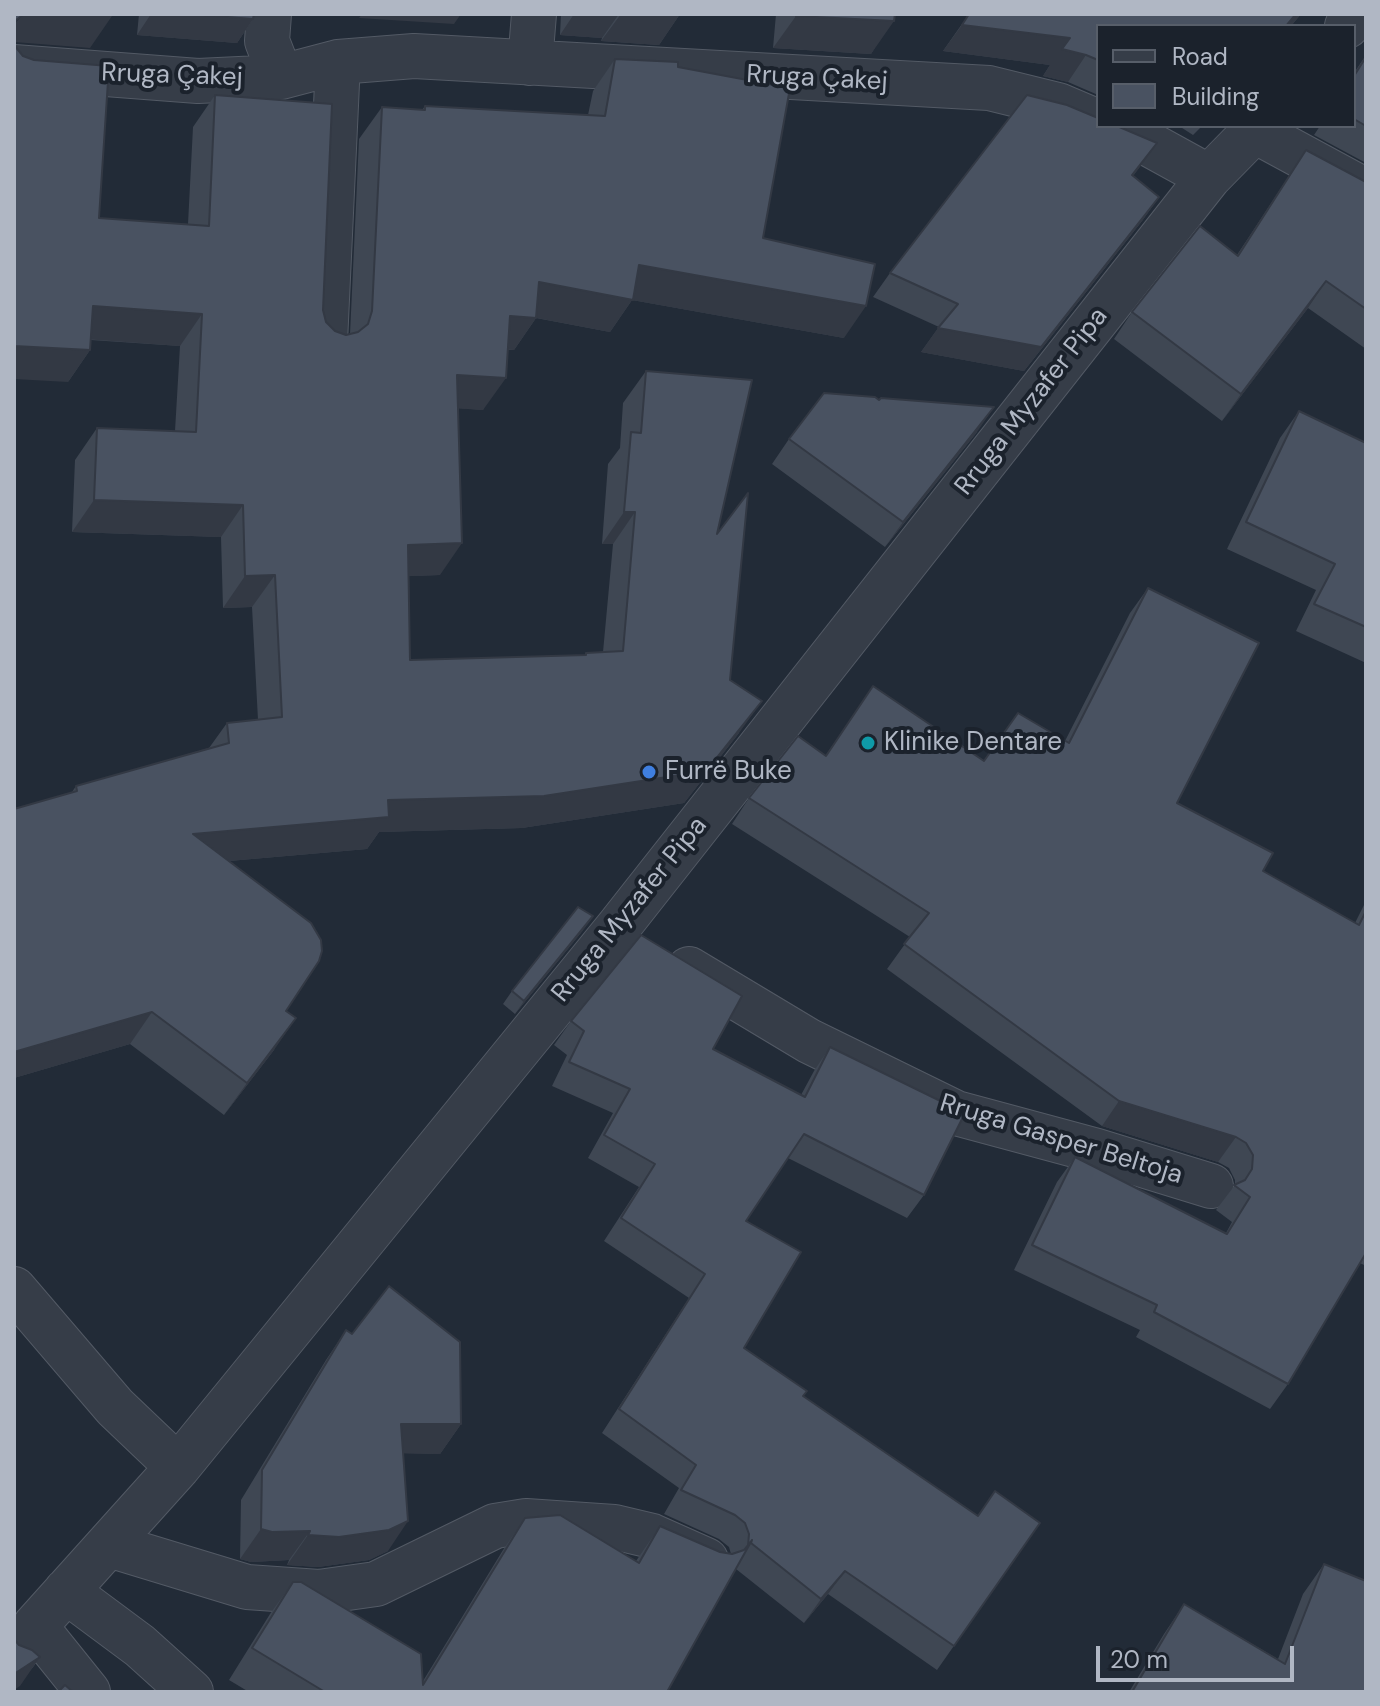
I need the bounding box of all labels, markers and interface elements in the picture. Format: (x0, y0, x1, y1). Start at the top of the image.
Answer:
legend (1096, 24, 1356, 128)
text: Road (1172, 41, 1228, 72)
street label: Rruga Çakej (101, 58, 243, 94)
street label: Rruga Çakej (745, 60, 889, 98)
text: Building (1172, 81, 1259, 112)
street label: Rruga Myzafer Pipa (949, 302, 1115, 502)
place label: Klinike Dentare (884, 727, 1062, 759)
marker: Klinike Dentare (859, 734, 877, 752)
place label: Furrë Buke (665, 756, 792, 788)
marker: Furrë Buke (640, 763, 658, 781)
street label: Rruga Myzafer Pipa (546, 811, 714, 1009)
street label: Rruga Gasper Beltoja (936, 1088, 1186, 1192)
scale bar (1100, 1630, 1298, 1680)
text: 20 m (1110, 1644, 1168, 1675)

